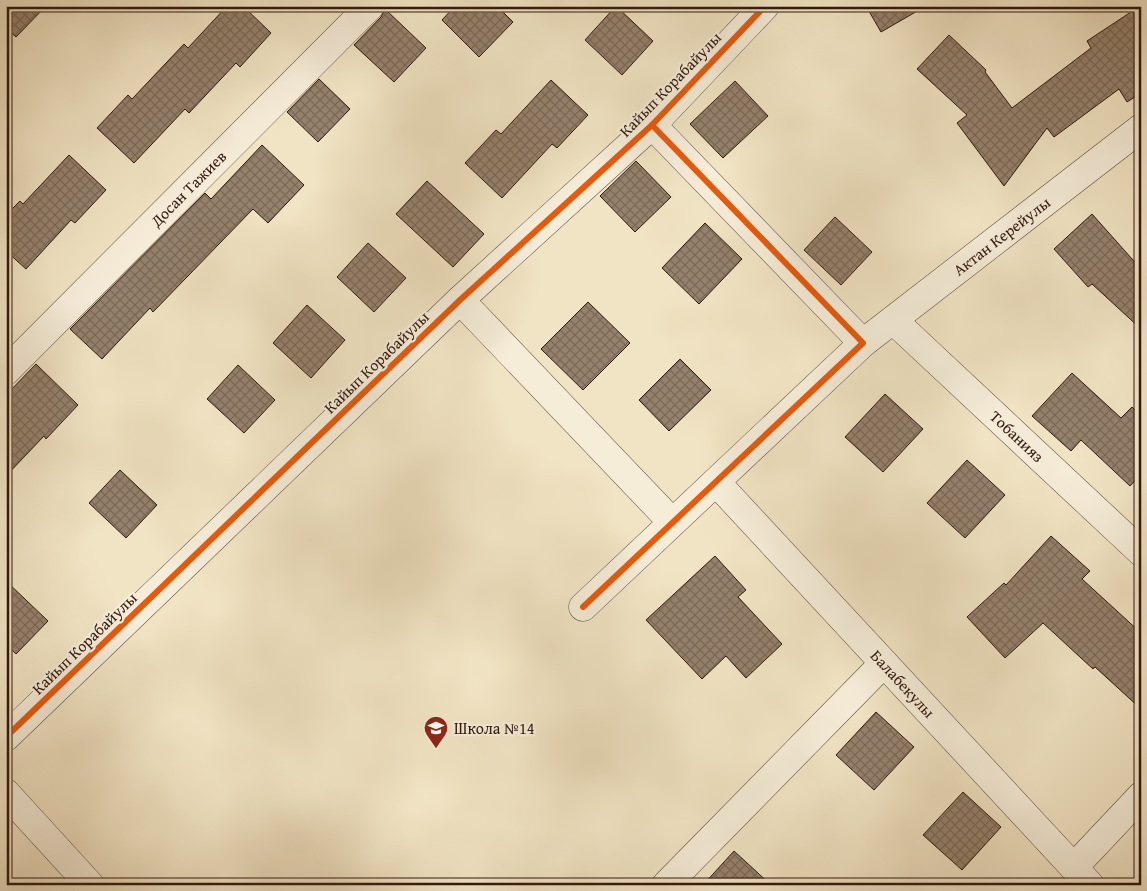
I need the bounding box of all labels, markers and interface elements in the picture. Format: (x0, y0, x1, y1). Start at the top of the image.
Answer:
street label: Кайып Корабайулы (613, 26, 727, 142)
street label: Досан Тажиев (144, 145, 232, 233)
street label: Актан Керейулы (948, 191, 1055, 281)
street label: Кайып Корабайулы (318, 305, 434, 419)
street label: Тобанияз (985, 405, 1050, 468)
street label: Кайып Корабайулы (26, 586, 142, 700)
street label: Балабекулы (865, 644, 941, 723)
school or university icon: Школа №14 (423, 715, 449, 749)
place label: Школа №14 (454, 716, 535, 740)

